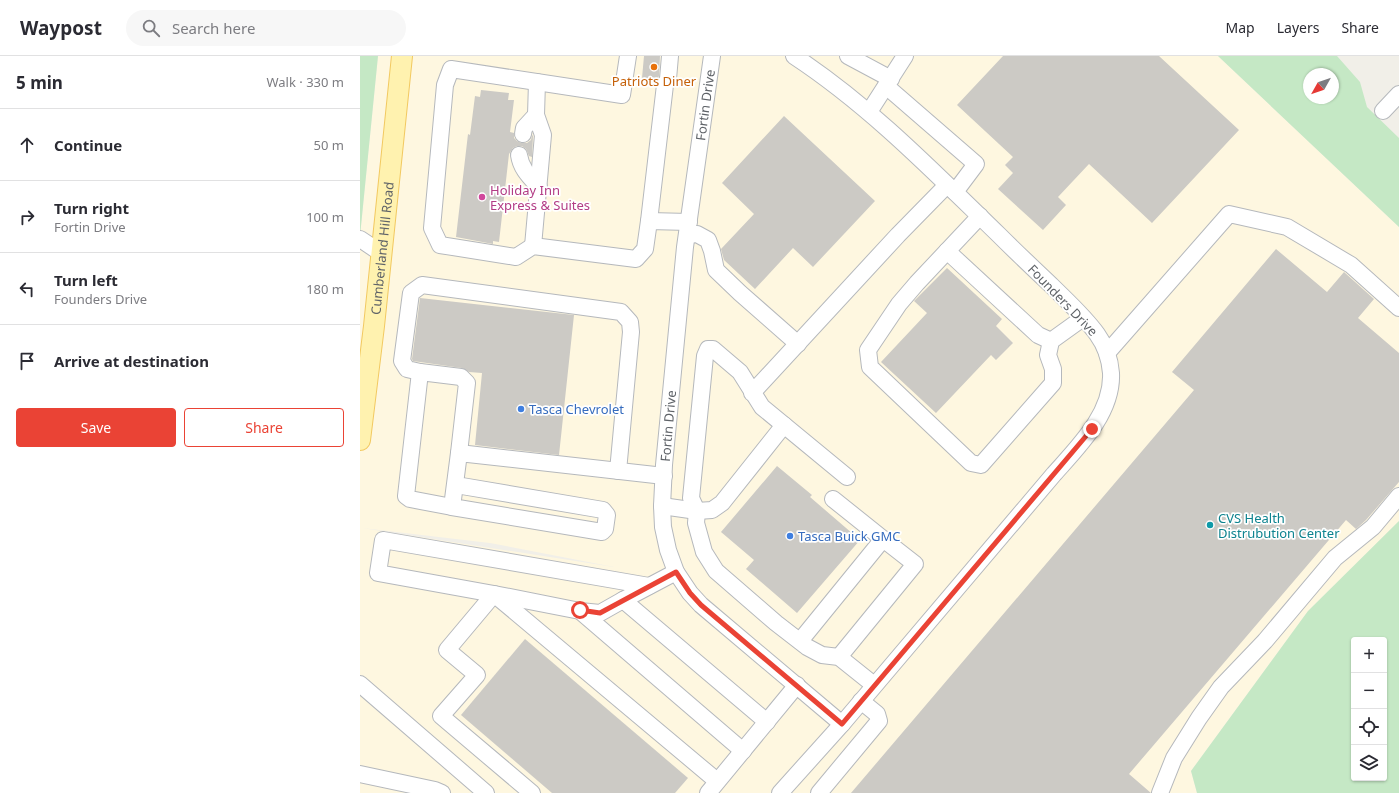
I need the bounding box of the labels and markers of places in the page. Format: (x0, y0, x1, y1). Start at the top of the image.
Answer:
marker: Patriots Diner (649, 62, 659, 72)
place label: Patriots Diner (612, 72, 697, 90)
place label: Holiday Inn Express & Suites (490, 181, 590, 214)
marker: Holiday Inn Express & Suites (477, 192, 487, 202)
place label: Tasca Chevrolet (529, 400, 624, 418)
marker: Tasca Chevrolet (516, 404, 526, 414)
place label: CVS Health Distrubution Center (1218, 509, 1340, 542)
marker: CVS Health Distrubution Center (1205, 520, 1215, 530)
place label: Tasca Buick GMC (798, 527, 901, 545)
marker: Tasca Buick GMC (785, 531, 795, 541)

